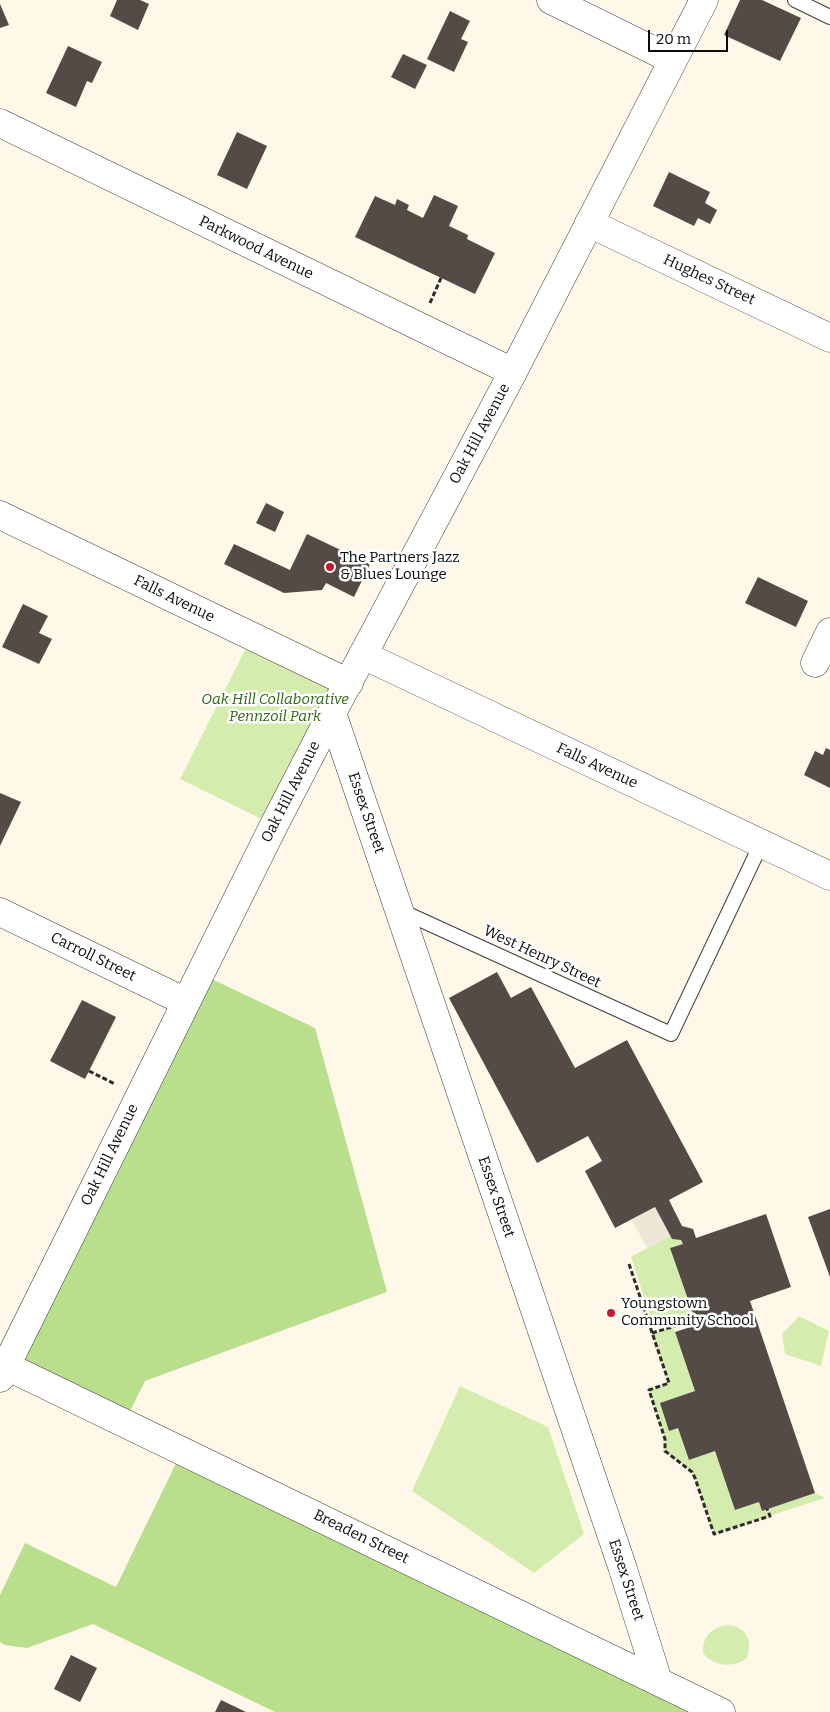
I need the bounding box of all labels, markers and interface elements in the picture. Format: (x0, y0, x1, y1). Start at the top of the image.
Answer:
scale bar (650, 20, 730, 52)
text: 20 m (656, 30, 691, 48)
street label: Parkwood Avenue (196, 213, 316, 283)
street label: Hughes Street (660, 251, 758, 309)
street label: Oak Hill Avenue (446, 381, 514, 487)
place label: The Partners Jazz & Blues Lounge (340, 549, 460, 584)
marker: The Partners Jazz & Blues Lounge (324, 561, 336, 573)
street label: Falls Avenue (131, 572, 217, 626)
park label: Oak Hill Collaborative Pennzoil Park (201, 691, 349, 726)
street label: Oak Hill Avenue (258, 738, 324, 846)
street label: Falls Avenue (553, 739, 641, 793)
street label: Essex Street (344, 770, 388, 856)
street label: West Henry Street (480, 922, 604, 992)
street label: Carroll Street (47, 929, 139, 985)
street label: Oak Hill Avenue (78, 1101, 142, 1209)
street label: Essex Street (474, 1154, 518, 1240)
place label: Youngstown Community School (621, 1295, 754, 1330)
marker: Youngstown Community School (605, 1307, 617, 1319)
street label: Breaden Street (310, 1506, 412, 1568)
street label: Essex Street (604, 1537, 648, 1623)

